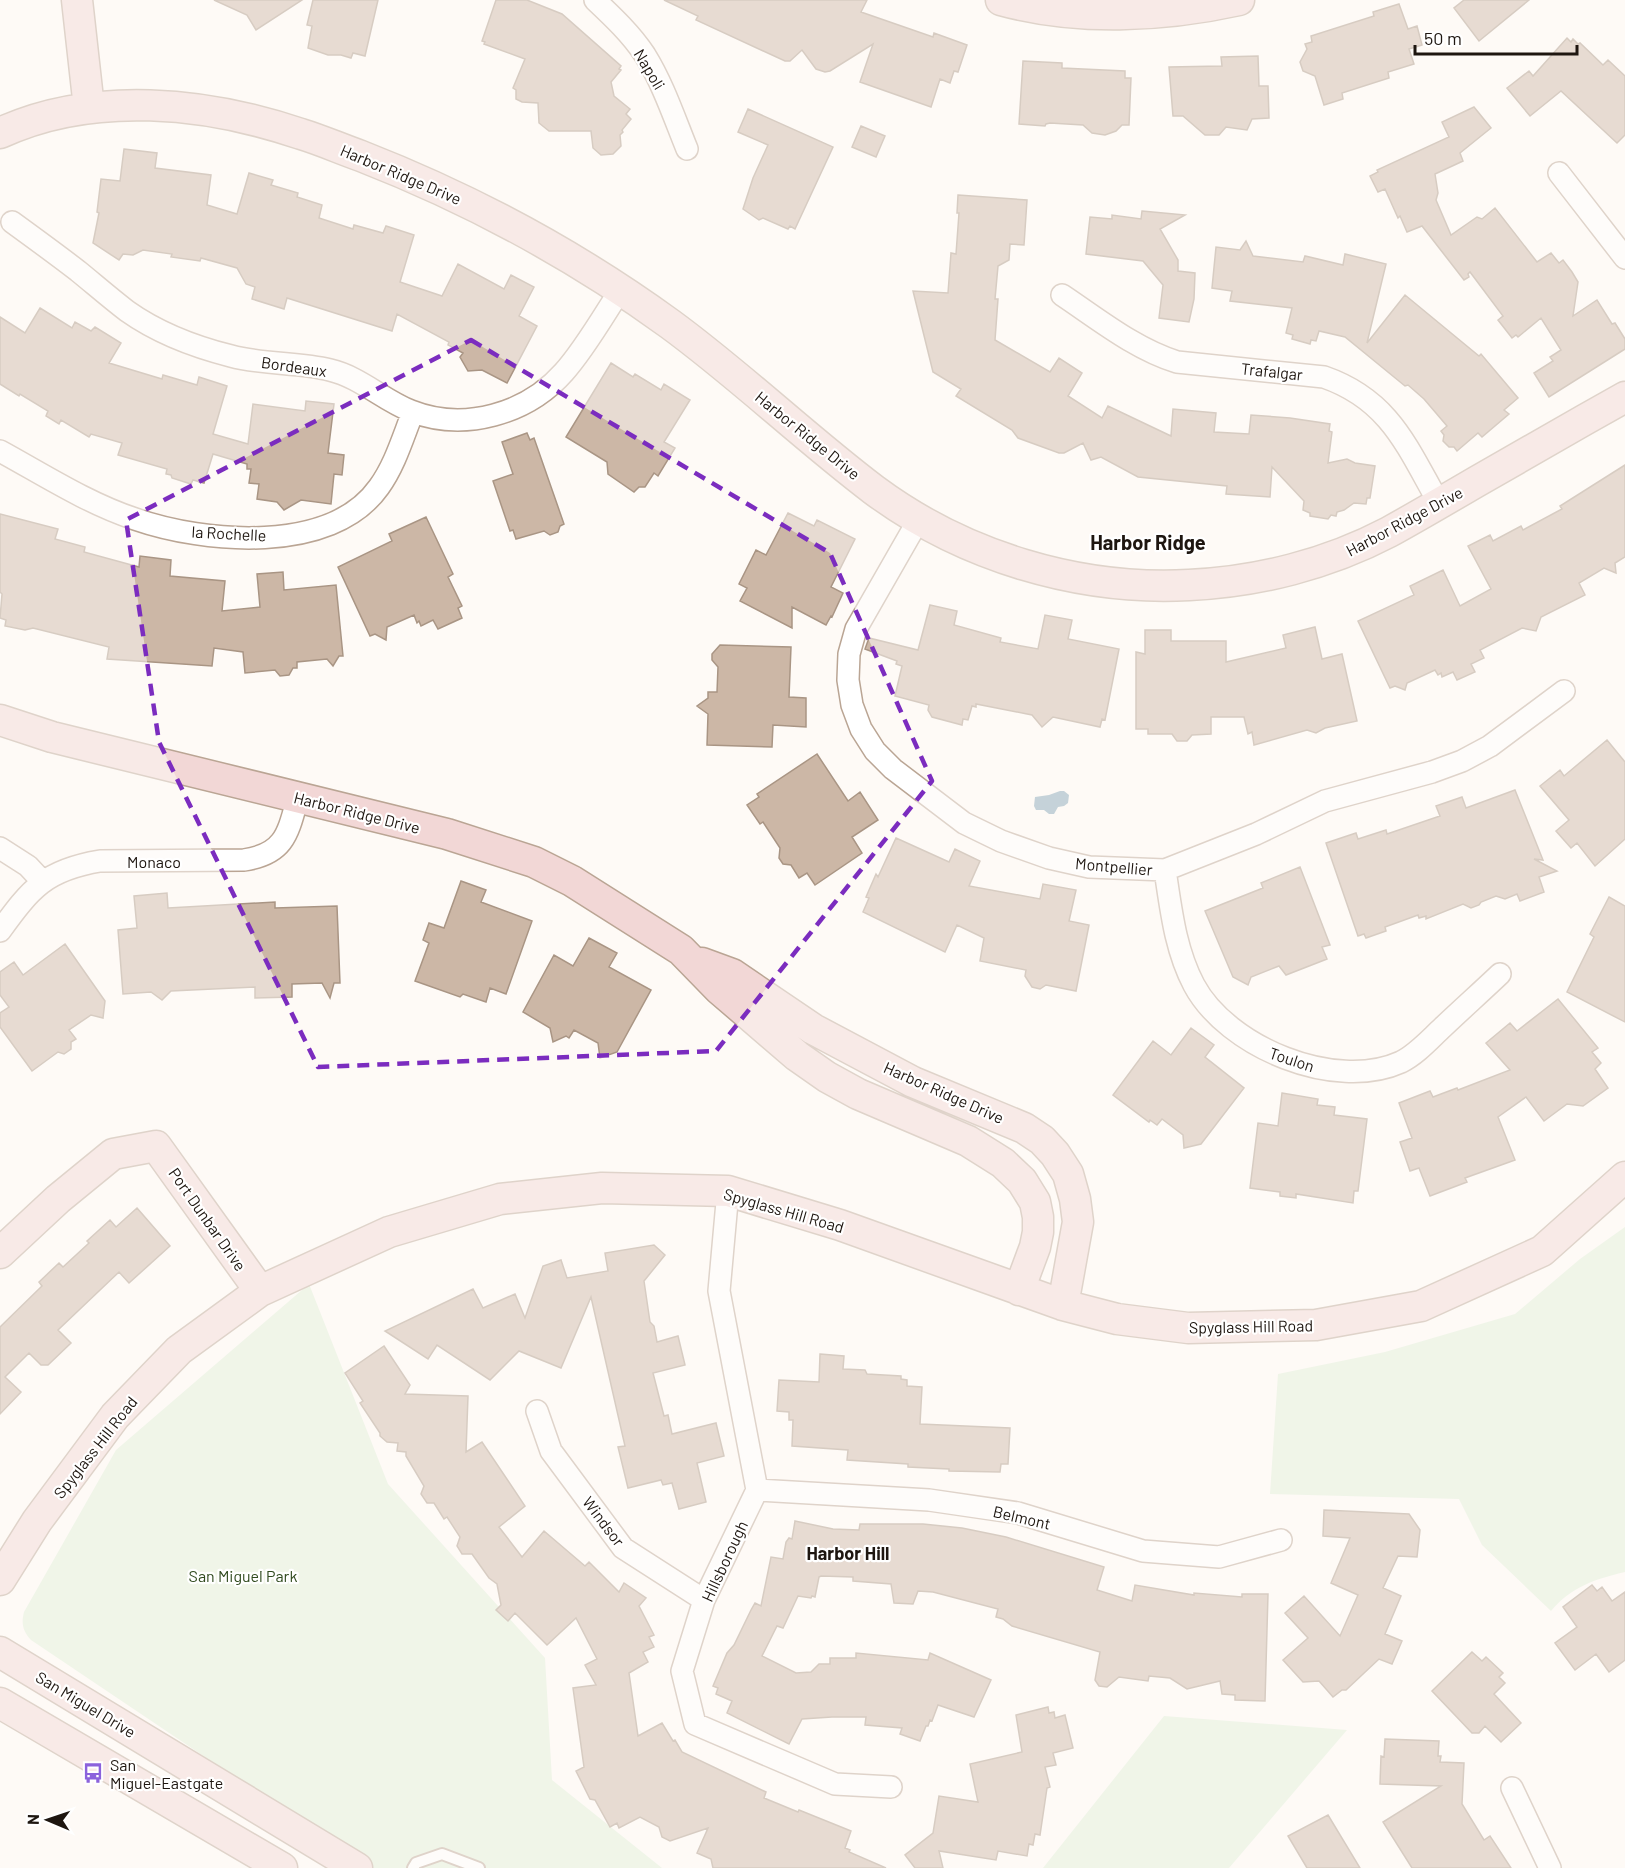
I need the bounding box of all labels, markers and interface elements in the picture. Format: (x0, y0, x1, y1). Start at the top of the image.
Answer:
scale bar (1415, 18, 1577, 56)
text: 50 m (1424, 27, 1462, 49)
street label: Napoli (630, 45, 670, 93)
street label: Harbor Ridge Drive (338, 140, 464, 208)
street label: Bordeaux (260, 352, 328, 380)
street label: Trafalgar (1240, 358, 1304, 384)
street label: Harbor Ridge Drive (752, 387, 864, 483)
street label: Harbor Ridge Drive (1342, 482, 1466, 560)
street label: la Rochelle (191, 522, 267, 544)
district label: Harbor Ridge (1090, 530, 1206, 554)
street label: Harbor Ridge Drive (292, 787, 422, 837)
street label: Monaco (127, 852, 181, 871)
street label: Montpellier (1074, 853, 1154, 879)
street label: Toulon (1267, 1043, 1317, 1075)
street label: Harbor Ridge Drive (881, 1057, 1007, 1127)
street label: Port Dunbar Drive (165, 1164, 251, 1274)
street label: Spyglass Hill Road (722, 1184, 846, 1236)
street label: Spyglass Hill Road (1189, 1315, 1313, 1337)
street label: Spyglass Hill Road (49, 1392, 141, 1502)
street label: Windsor (579, 1492, 629, 1550)
street label: Belmont (991, 1501, 1053, 1533)
street label: Hillsborough (697, 1517, 751, 1605)
district label: Harbor Hill (806, 1542, 890, 1564)
park label: San Miguel Park (189, 1566, 297, 1585)
street label: San Miguel Drive (33, 1667, 139, 1741)
place label: San Miguel-Eastgate (110, 1755, 223, 1792)
bus stop icon: San Miguel-Eastgate (81, 1761, 105, 1785)
north arrow (18, 1790, 78, 1850)
text: N (23, 1814, 42, 1825)

